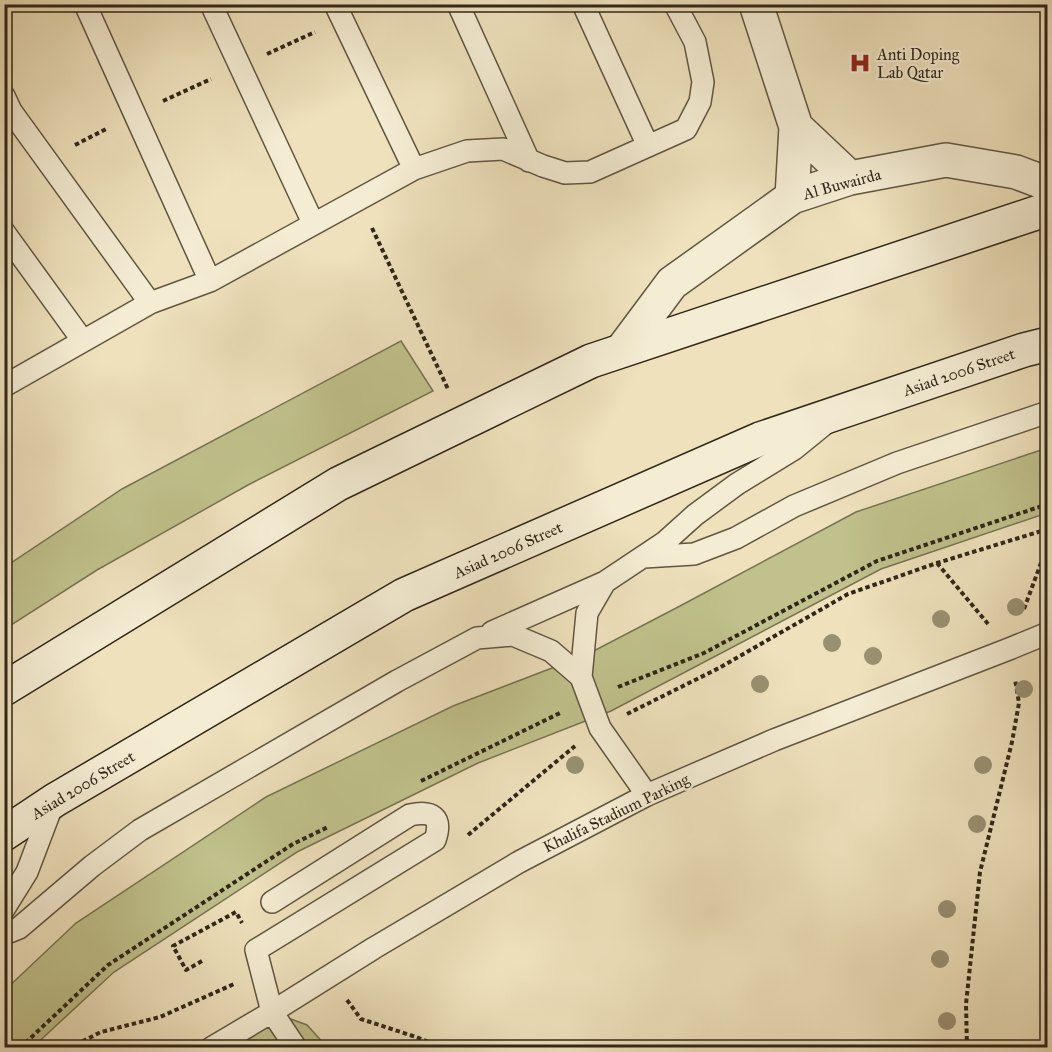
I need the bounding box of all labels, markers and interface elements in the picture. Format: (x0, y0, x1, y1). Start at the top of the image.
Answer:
place label: Anti Doping Lab Qatar (876, 45, 960, 82)
hospital icon: Anti Doping Lab Qatar (848, 51, 872, 75)
street label: Al Buwairda (800, 164, 883, 204)
street label: Asiad 2006 Street (900, 344, 1018, 400)
street label: Asiad 2006 Street (450, 517, 566, 583)
street label: Asiad 2006 Street (27, 747, 138, 824)
street label: Khalifa Stadium Parking (540, 769, 693, 858)

